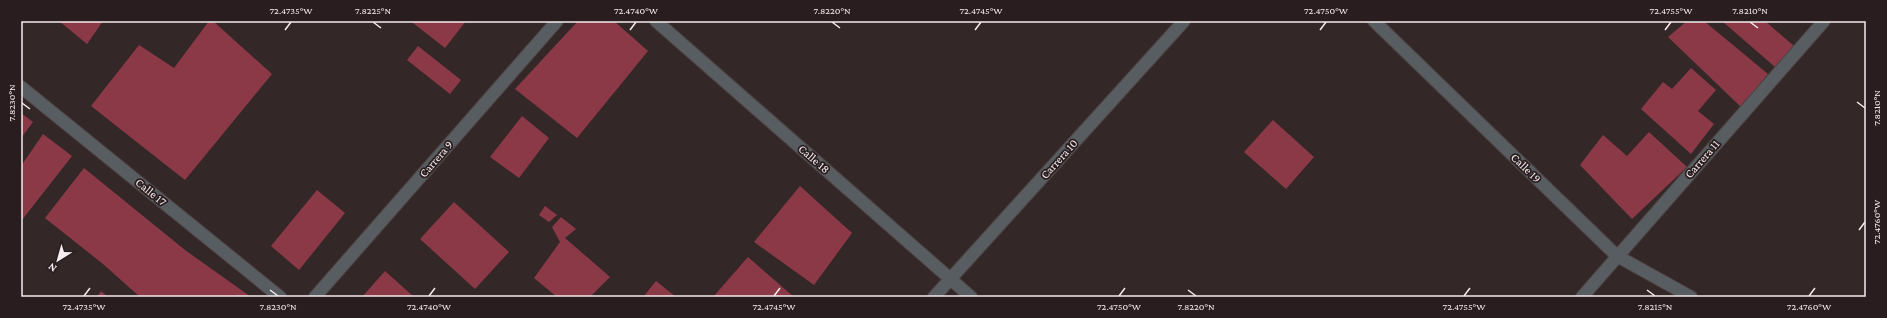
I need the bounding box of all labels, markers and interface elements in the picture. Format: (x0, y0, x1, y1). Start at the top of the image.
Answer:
text: 72.4735°W (270, 5, 313, 16)
text: 7.8225°N (355, 5, 391, 16)
text: 72.4740°W (614, 5, 659, 16)
text: 7.8220°N (814, 5, 851, 16)
text: 72.4745°W (959, 5, 1003, 16)
text: 72.4750°W (1304, 5, 1349, 16)
text: 72.4755°W (1650, 5, 1693, 16)
text: 7.8210°N (1732, 5, 1768, 16)
text: 7.8230°N (6, 84, 17, 122)
text: 7.8210°N (1871, 90, 1882, 126)
street label: Carrera 10 (1037, 136, 1081, 182)
street label: Carrera 11 (1682, 137, 1722, 181)
street label: Carrera 9 (416, 138, 456, 180)
street label: Calle 18 (796, 142, 832, 176)
street label: Calle 19 (1508, 150, 1544, 186)
street label: Calle 17 (133, 175, 170, 209)
text: 72.4760°W (1871, 199, 1882, 244)
north arrow (38, 240, 78, 280)
text: N (45, 261, 59, 275)
text: 72.4735°W (63, 301, 106, 312)
text: 7.8230°N (259, 301, 297, 312)
text: 72.4740°W (407, 301, 452, 312)
text: 72.4745°W (752, 301, 796, 312)
text: 72.4750°W (1097, 301, 1142, 312)
text: 7.8220°N (1178, 301, 1215, 312)
text: 72.4755°W (1443, 301, 1486, 312)
text: 7.8215°N (1638, 301, 1673, 312)
text: 72.4760°W (1787, 301, 1832, 312)

